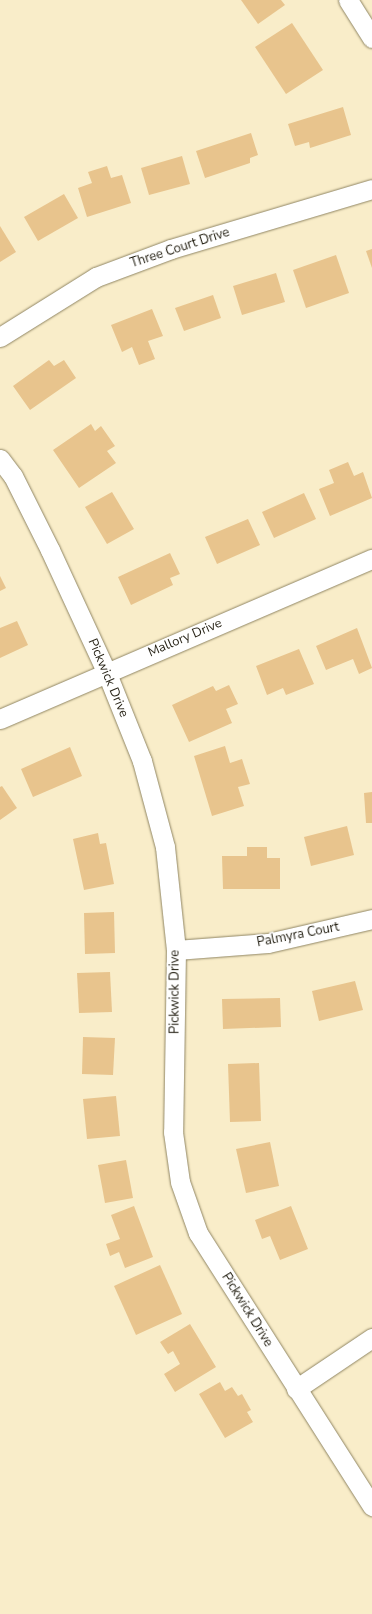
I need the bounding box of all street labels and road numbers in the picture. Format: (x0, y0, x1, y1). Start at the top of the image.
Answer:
street label: Three Court Drive (128, 225, 232, 271)
street label: Mallory Drive (146, 615, 224, 661)
street label: Pickwick Drive (84, 636, 132, 720)
street label: Palmyra Court (255, 919, 341, 951)
street label: Pickwick Drive (167, 950, 183, 1034)
street label: Pickwick Drive (218, 1270, 276, 1350)

